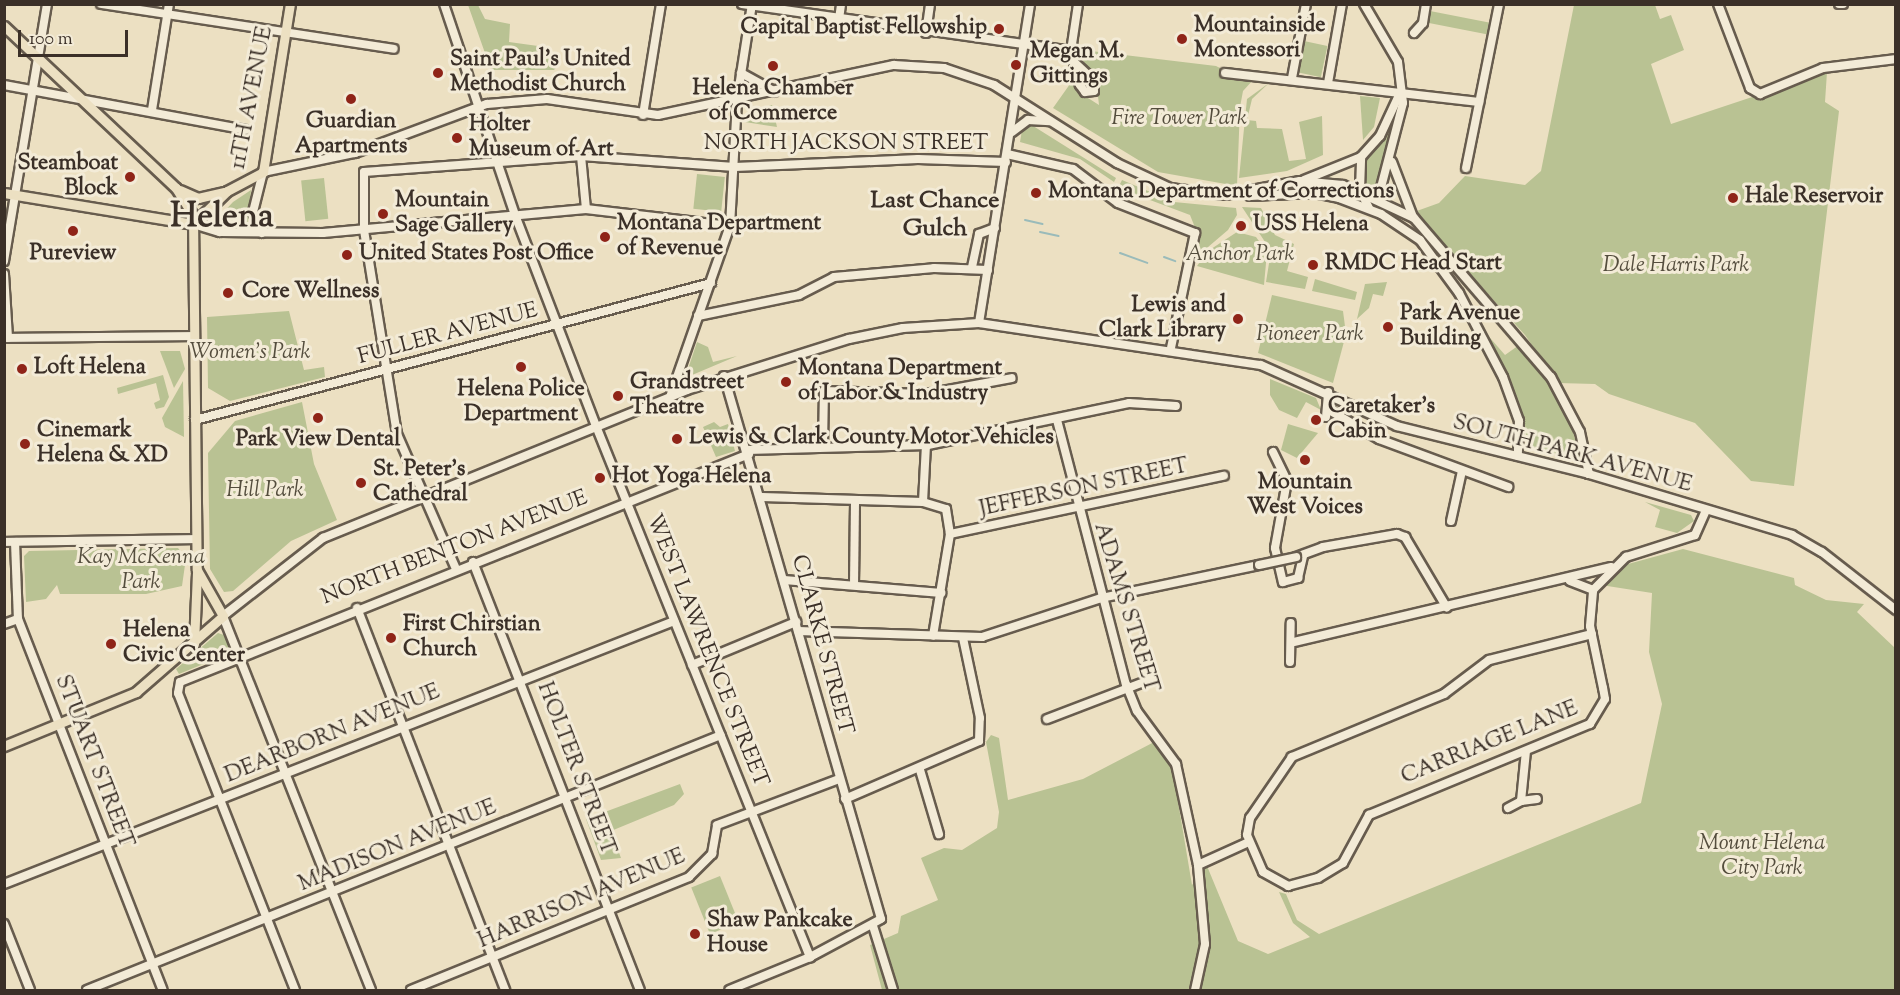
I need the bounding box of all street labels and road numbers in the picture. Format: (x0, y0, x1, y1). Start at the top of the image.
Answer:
street label: 11TH AVENUE (226, 24, 280, 172)
street label: NORTH JACKSON STREET (704, 132, 988, 158)
street label: FULLER AVENUE (355, 298, 541, 372)
street label: SOUTH PARK AVENUE (1449, 410, 1695, 500)
street label: JEFFERSON STREET (977, 454, 1191, 524)
street label: NORTH BENTON AVENUE (318, 486, 592, 612)
street label: WEST LAWRENCE STREET (639, 511, 773, 791)
street label: ADAMS STREET (1087, 520, 1163, 696)
street label: CLARKE STREET (784, 552, 858, 738)
street label: STUART STREET (48, 672, 138, 852)
street label: HOLTER STREET (530, 679, 620, 859)
street label: DEARBORN AVENUE (222, 680, 444, 790)
street label: CARRIAGE LANE (1398, 697, 1582, 791)
street label: MADISON AVENUE (295, 795, 501, 899)
street label: HARRISON AVENUE (474, 844, 690, 956)

